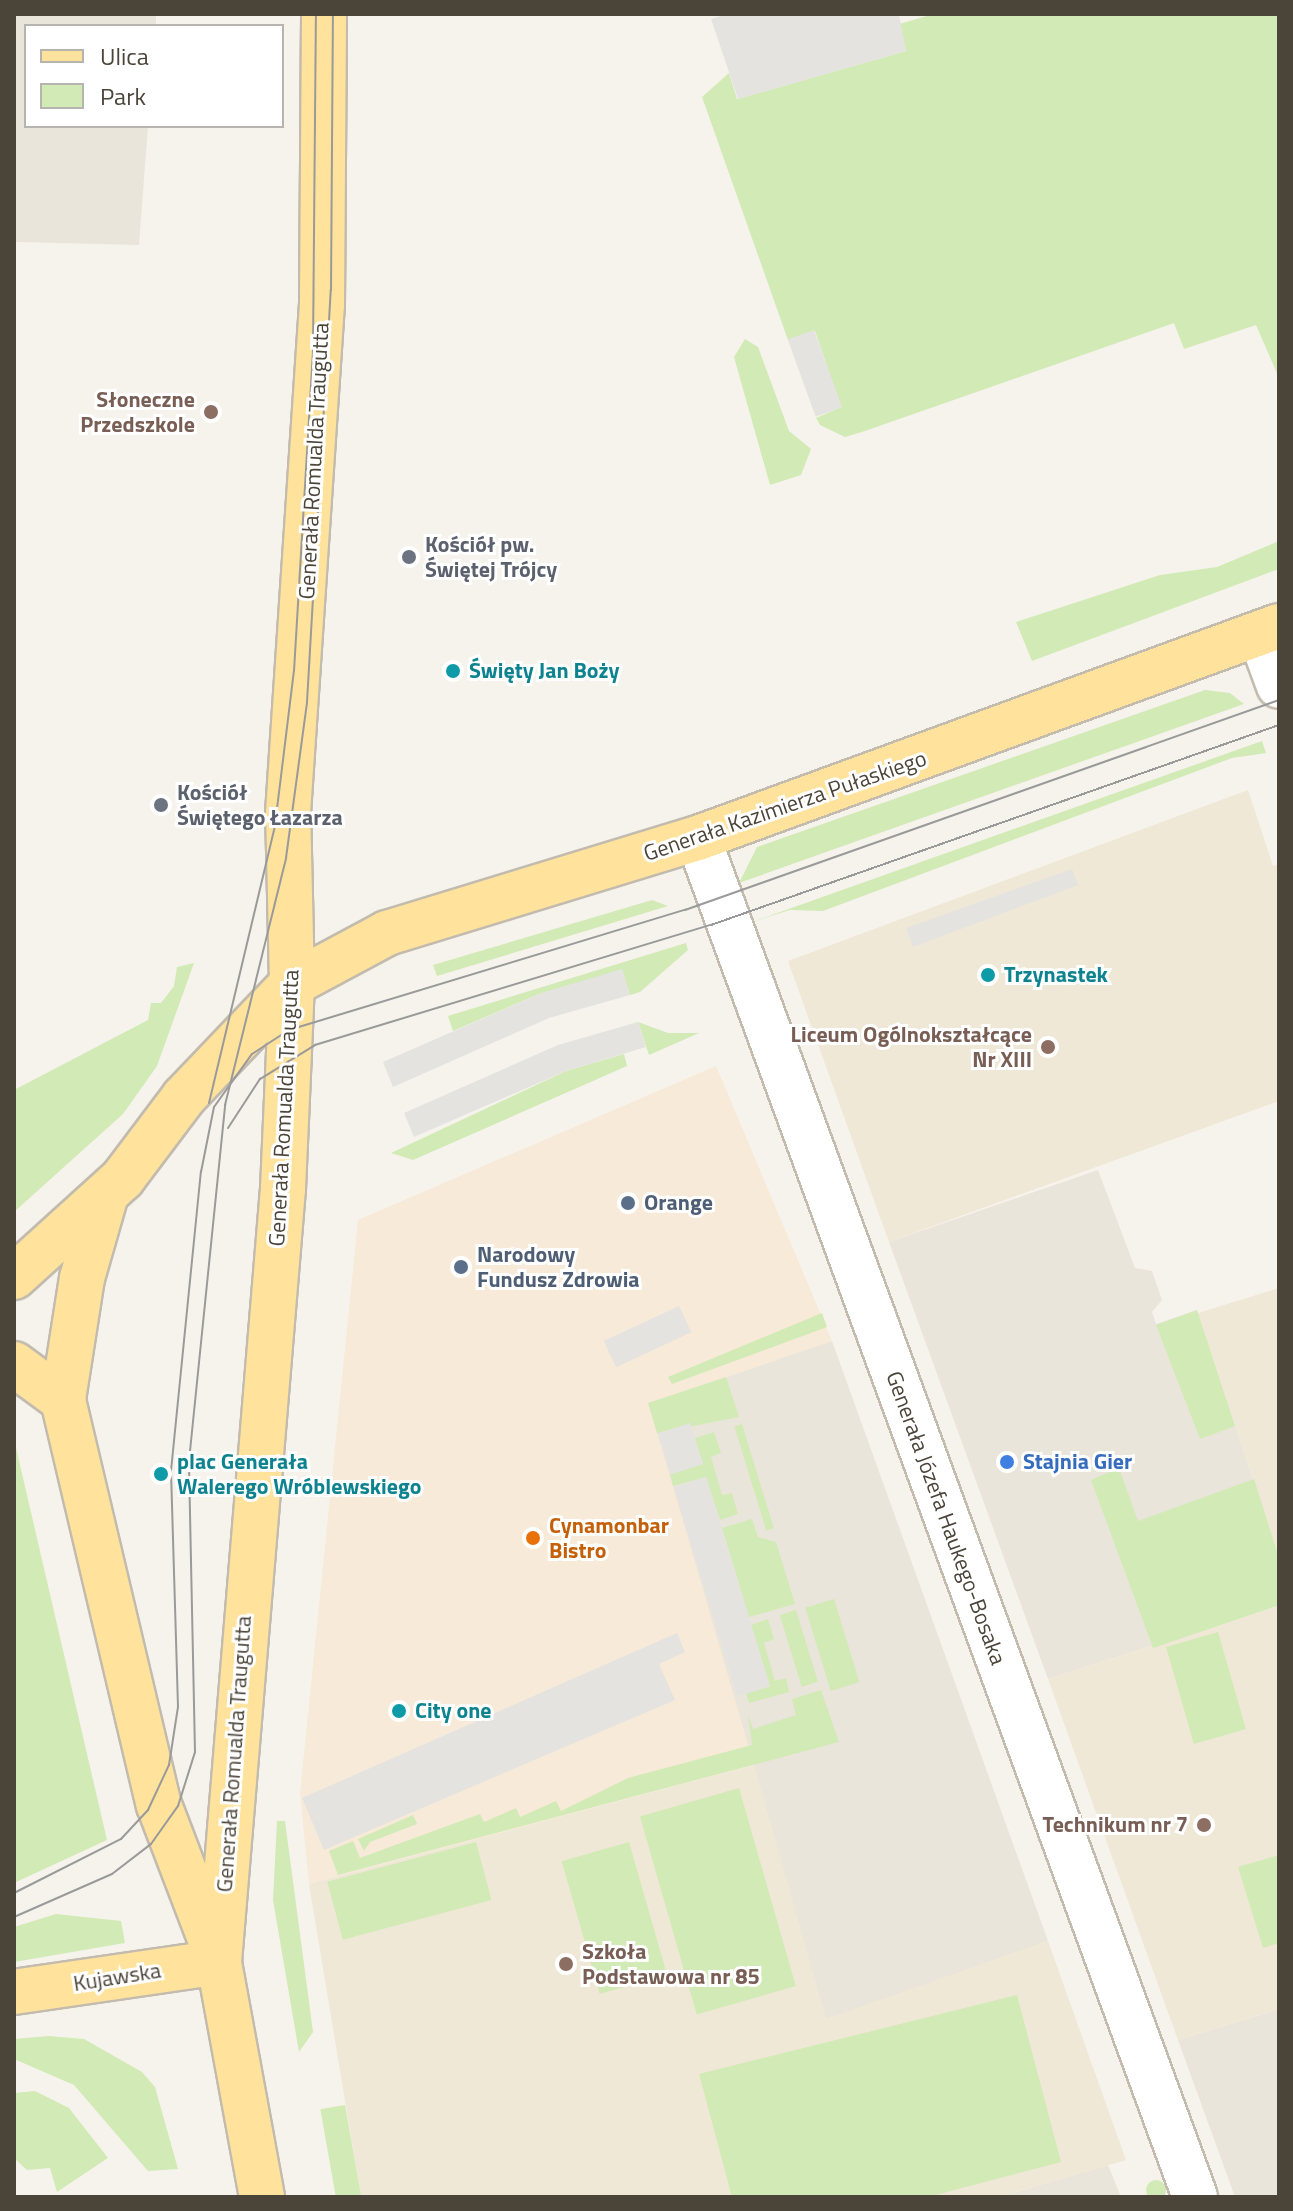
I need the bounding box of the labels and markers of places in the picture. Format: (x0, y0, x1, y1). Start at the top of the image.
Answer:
place label: Słoneczne Przedszkole (80, 386, 195, 438)
marker: Słoneczne Przedszkole (202, 403, 220, 421)
place label: Kościół pw. Świętej Trójcy (425, 531, 557, 582)
marker: Kościół pw. Świętej Trójcy (400, 548, 418, 566)
place label: Święty Jan Boży (469, 658, 620, 684)
marker: Święty Jan Boży (444, 662, 462, 680)
place label: Kościół Świętego Łazarza (177, 779, 343, 830)
marker: Kościół Świętego Łazarza (152, 796, 170, 814)
place label: Trzynastek (1004, 962, 1108, 988)
marker: Trzynastek (979, 966, 997, 984)
place label: Liceum Ogólnokształcące Nr XIII (791, 1021, 1032, 1072)
marker: Liceum Ogólnokształcące Nr XIII (1039, 1038, 1057, 1056)
place label: Orange (644, 1190, 713, 1216)
marker: Orange (619, 1194, 637, 1212)
place label: Narodowy Fundusz Zdrowia (477, 1241, 640, 1292)
marker: Narodowy Fundusz Zdrowia (452, 1258, 470, 1276)
place label: plac Generała Walerego Wróblewskiego (177, 1448, 421, 1500)
place label: Stajnia Gier (1023, 1449, 1132, 1475)
marker: Stajnia Gier (998, 1453, 1016, 1471)
marker: plac Generała Walerego Wróblewskiego (152, 1465, 170, 1483)
place label: Cynamonbar Bistro (549, 1512, 669, 1564)
marker: Cynamonbar Bistro (524, 1529, 542, 1547)
place label: City one (415, 1698, 492, 1724)
marker: City one (390, 1702, 408, 1720)
place label: Technikum nr 7 (1043, 1812, 1188, 1838)
marker: Technikum nr 7 (1195, 1816, 1213, 1834)
place label: Szkoła Podstawowa nr 85 (582, 1938, 760, 1990)
marker: Szkoła Podstawowa nr 85 (557, 1955, 575, 1973)

